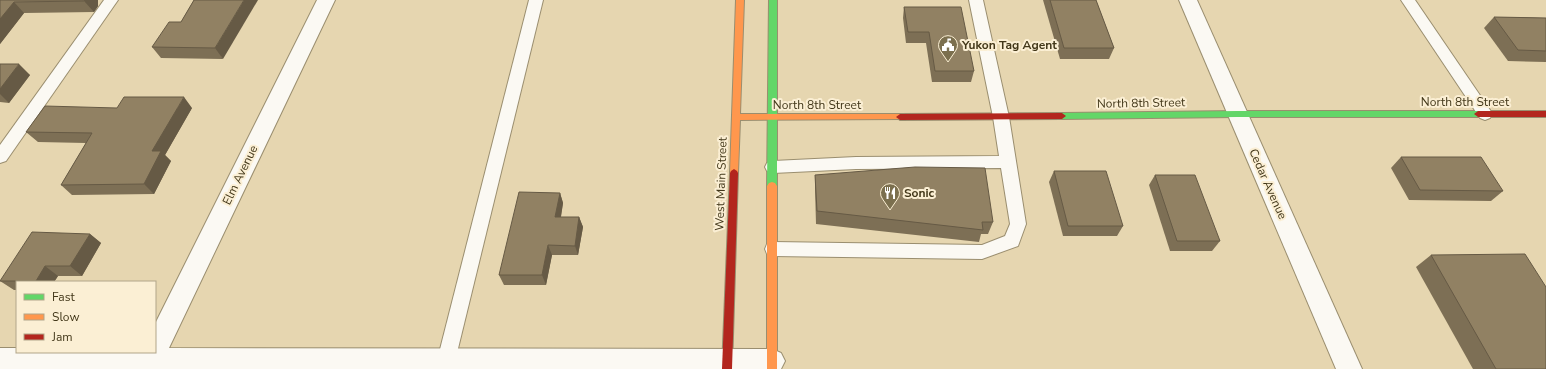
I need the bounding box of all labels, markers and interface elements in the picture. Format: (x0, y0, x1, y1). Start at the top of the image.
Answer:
public building icon: Yukon Tag Agent (937, 34, 959, 62)
place label: Yukon Tag Agent (961, 37, 1057, 53)
street label: North 8th Street (1097, 94, 1186, 112)
street label: North 8th Street (1421, 94, 1510, 110)
street label: North 8th Street (773, 97, 862, 113)
street label: West Main Street (711, 136, 731, 231)
street label: Elm Avenue (219, 142, 261, 208)
street label: Cedar Avenue (1245, 146, 1291, 222)
restaurant icon: Sonic (879, 182, 901, 210)
place label: Sonic (904, 185, 935, 201)
legend (16, 281, 156, 353)
text: Fast (52, 289, 75, 305)
text: Slow (52, 309, 80, 325)
text: Jam (51, 329, 73, 345)

